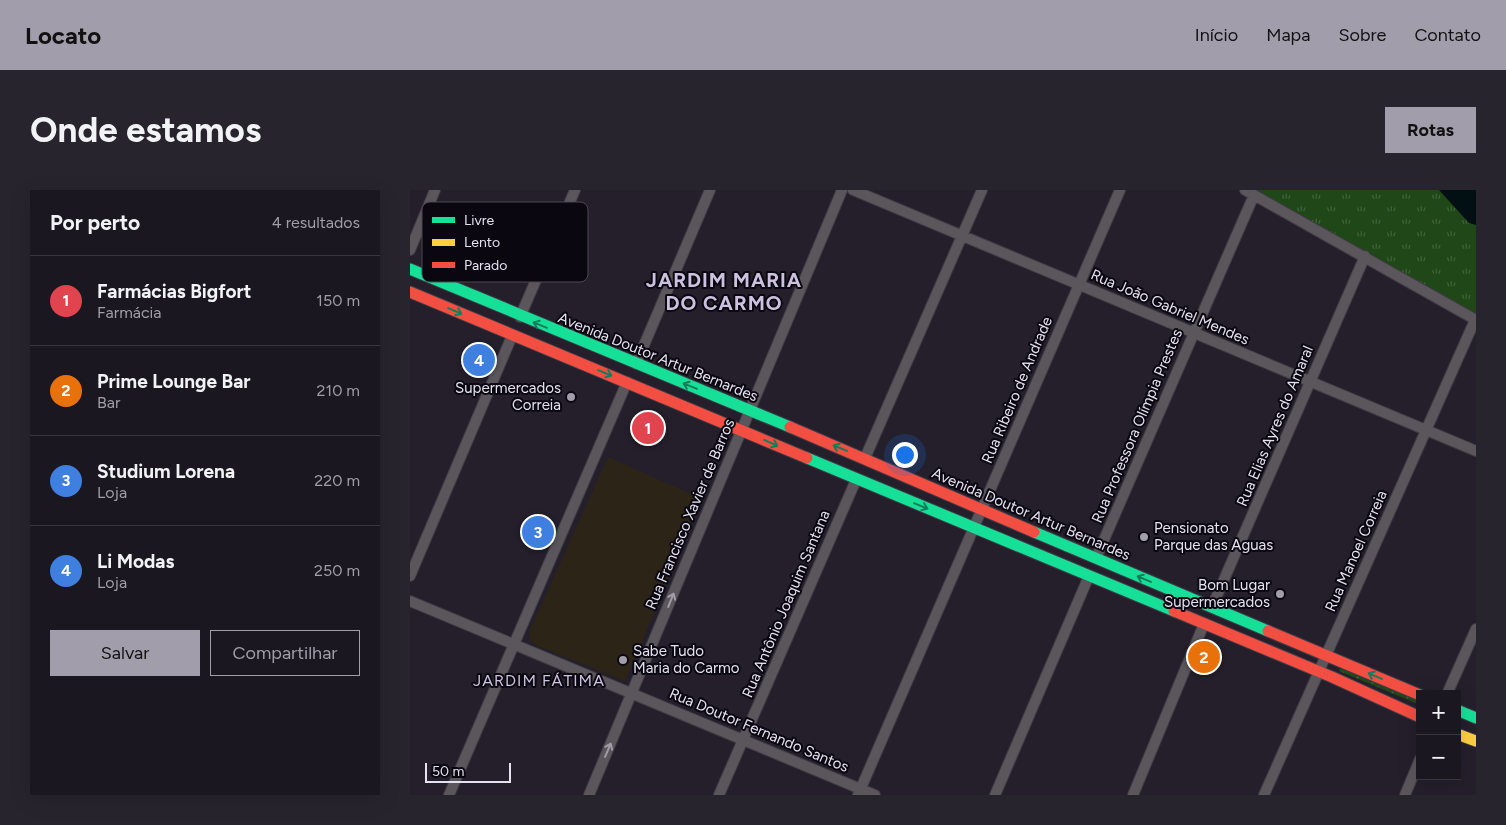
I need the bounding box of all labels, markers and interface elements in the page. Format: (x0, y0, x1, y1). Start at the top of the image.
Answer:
text: Locato (25, 21, 101, 50)
text: Início (1195, 24, 1238, 46)
text: Mapa (1266, 24, 1310, 46)
text: Sobre (1338, 24, 1386, 46)
text: Contato (1414, 24, 1481, 46)
button: Rotas (1385, 107, 1476, 153)
text: Onde estamos (30, 109, 261, 151)
legend (422, 202, 588, 282)
text: Por perto (50, 210, 140, 235)
text: Livre (464, 212, 495, 229)
text: 4 resultados (272, 213, 360, 232)
text: Lento (464, 234, 500, 251)
text: Parado (464, 257, 507, 274)
street label: Rua João Gabriel Mendes (1088, 265, 1252, 349)
district label: JARDIM MARIA DO CARMO (646, 268, 802, 315)
text: Farmácias Bigfort (97, 280, 251, 303)
text: 1 (63, 291, 69, 310)
text: 150 m (316, 291, 360, 310)
text: Farmácia (97, 303, 161, 322)
one-way arrow (447, 307, 462, 317)
street label: Avenida Doutor Artur Bernardes (555, 309, 761, 405)
street label: Rua Ribeiro de Andrade (978, 314, 1056, 466)
one-way arrow (533, 319, 548, 329)
street label: Rua Professora Olímpia Prestes (1088, 326, 1186, 526)
pin: 4 (463, 341, 495, 379)
street label: Rua Elias Ayres do Amaral (1233, 343, 1317, 509)
one-way arrow (597, 369, 612, 378)
text: Prime Lounge Bar (97, 370, 250, 393)
place label: Supermercados Correia (455, 379, 561, 414)
text: 2 (61, 381, 71, 400)
text: 210 m (317, 381, 360, 400)
one-way arrow (683, 381, 698, 391)
marker: Supermercados Correia (565, 391, 577, 403)
text: Bar (97, 393, 120, 412)
pin: 1 (632, 409, 664, 447)
street label: Rua Francisco Xavier de Barros (642, 416, 738, 612)
one-way arrow (763, 438, 778, 448)
your location (892, 442, 918, 468)
one-way arrow (833, 443, 848, 452)
text: Studium Lorena (97, 460, 235, 483)
street label: Avenida Doutor Artur Bernardes (929, 464, 1133, 564)
text: 3 (62, 471, 70, 490)
text: 220 m (314, 471, 360, 490)
text: Loja (97, 483, 127, 502)
street label: Rua Manoel Correia (1321, 488, 1391, 614)
one-way arrow (913, 502, 928, 512)
street label: Rua Antônio Joaquim Santana (738, 508, 834, 700)
pin: 3 (522, 513, 554, 551)
place label: Pensionato Parque das Aguas (1154, 519, 1273, 554)
marker: Pensionato Parque das Aguas (1138, 531, 1150, 543)
text: Li Modas (97, 550, 174, 573)
text: 4 (61, 561, 71, 580)
text: 250 m (314, 561, 360, 580)
text: Loja (97, 573, 127, 592)
one-way arrow (1137, 573, 1152, 583)
place label: Bom Lugar Supermercados (1164, 576, 1270, 611)
marker: Bom Lugar Supermercados (1274, 588, 1286, 600)
one-way arrow (666, 593, 676, 608)
button: Salvar (50, 630, 200, 676)
button: Compartilhar (210, 630, 360, 676)
pin: 2 (1188, 638, 1220, 676)
place label: Sabe Tudo Maria do Carmo (633, 642, 740, 677)
marker: Sabe Tudo Maria do Carmo (617, 654, 629, 666)
one-way arrow (1368, 670, 1383, 680)
district label: JARDIM FÁTIMA (473, 671, 605, 690)
street label: Rua Doutor Fernando Santos (667, 684, 851, 776)
map controls (1416, 690, 1461, 780)
button: + (1416, 690, 1461, 735)
button: − (1416, 735, 1461, 780)
one-way arrow (604, 743, 614, 758)
scale bar (425, 760, 511, 783)
text: 50 m (432, 763, 464, 780)

